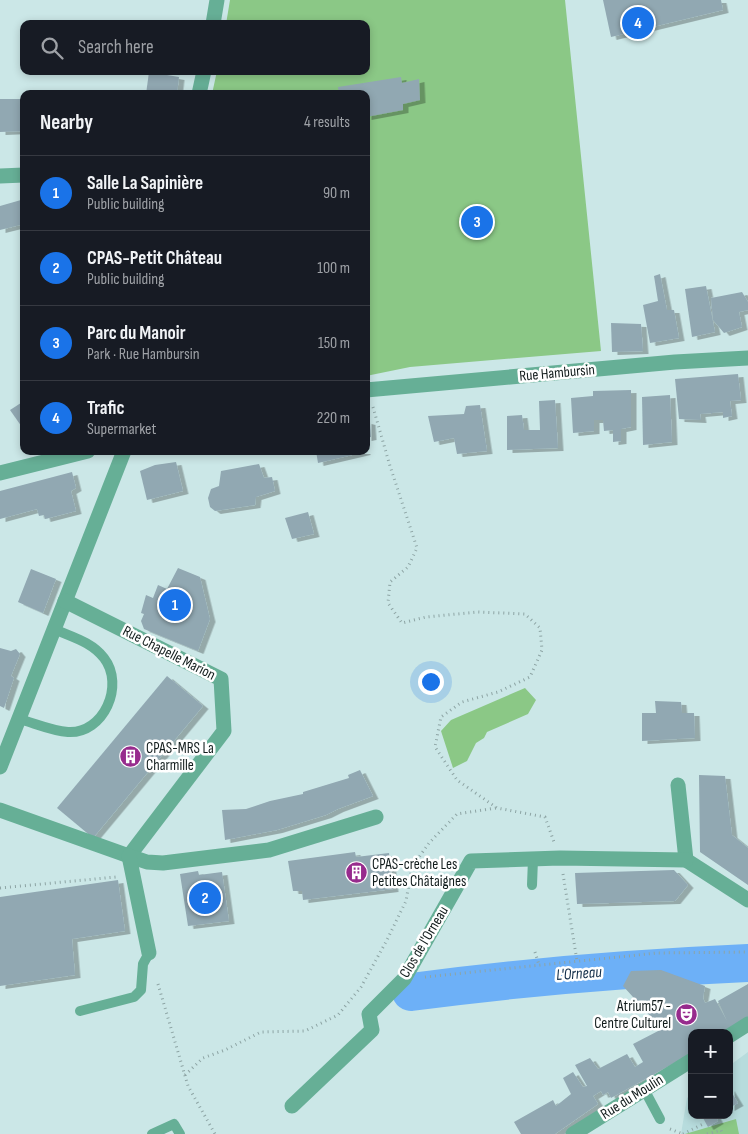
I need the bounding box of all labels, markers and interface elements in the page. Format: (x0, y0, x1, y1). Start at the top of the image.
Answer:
pin: 4 (622, 4, 654, 42)
search box (20, 20, 370, 75)
icon: search (38, 34, 66, 62)
text: Search here (78, 36, 154, 59)
text: Nearby (40, 110, 93, 135)
text: 4 results (304, 113, 350, 132)
text: Salle La Sapinière (87, 172, 203, 195)
text: 1 (53, 184, 59, 203)
text: 90 m (323, 184, 350, 203)
text: Public building (87, 195, 164, 214)
pin: 3 (461, 203, 493, 241)
text: CPAS-Petit Château (87, 247, 222, 270)
text: 2 (52, 259, 60, 278)
text: 100 m (317, 259, 350, 278)
text: Public building (87, 270, 164, 289)
text: Parc du Manoir (87, 322, 186, 345)
text: 3 (52, 334, 60, 353)
text: 150 m (318, 334, 350, 353)
text: Park · Rue Hambursin (87, 345, 200, 364)
street label: Rue Hambursin (518, 360, 596, 386)
text: Trafic (87, 397, 124, 420)
text: 4 (52, 409, 60, 428)
text: 220 m (317, 409, 350, 428)
text: Supermarket (87, 420, 156, 439)
pin: 1 (159, 586, 191, 624)
street label: Rue Chapelle Marion (119, 621, 219, 685)
your location (418, 669, 444, 695)
place label: CPAS-MRS La Charmille (146, 739, 214, 775)
building icon: CPAS-MRS La Charmille (118, 745, 142, 769)
place label: CPAS-crèche Les Petites Châtaignes (372, 855, 466, 891)
building icon: CPAS-crèche Les Petites Châtaignes (344, 861, 368, 885)
pin: 2 (189, 879, 221, 917)
street label: Clos de l'Orneau (395, 903, 453, 981)
water label: L'Orneau (556, 963, 603, 985)
place label: Atrium57 - Centre Culturel (594, 997, 671, 1033)
theatre icon: Atrium57 - Centre Culturel (675, 1003, 699, 1027)
map controls (688, 1029, 733, 1119)
button: + (688, 1029, 733, 1074)
street label: Rue du Moulin (597, 1070, 667, 1124)
button: − (688, 1074, 733, 1119)

